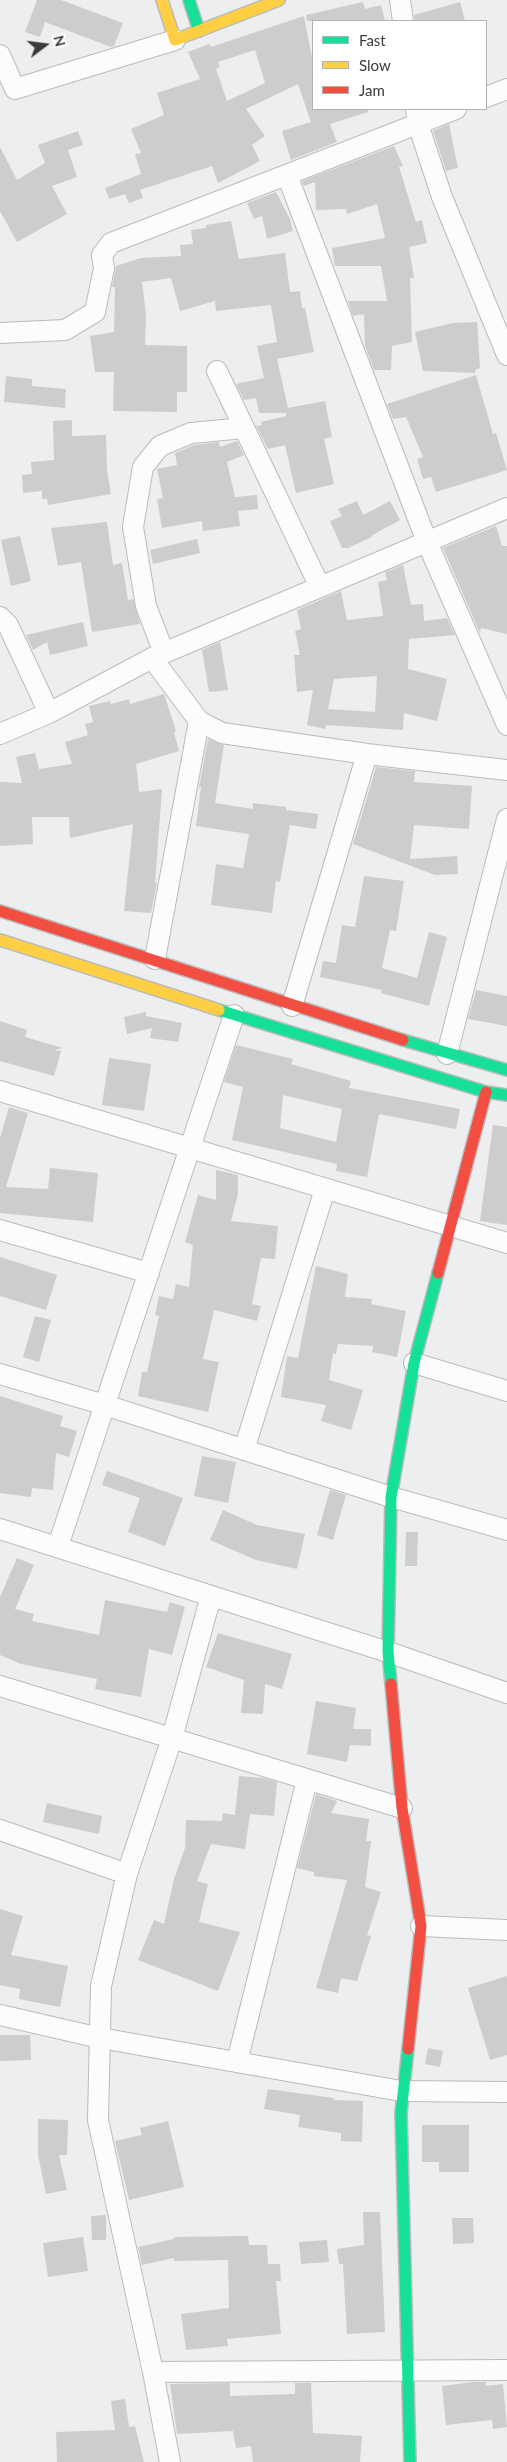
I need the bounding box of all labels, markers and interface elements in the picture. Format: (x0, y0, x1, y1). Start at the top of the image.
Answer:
north arrow (20, 20, 70, 70)
legend (312, 20, 487, 110)
text: Fast (359, 31, 386, 49)
text: N (50, 34, 70, 48)
text: Slow (359, 56, 391, 74)
text: Jam (359, 81, 385, 99)

